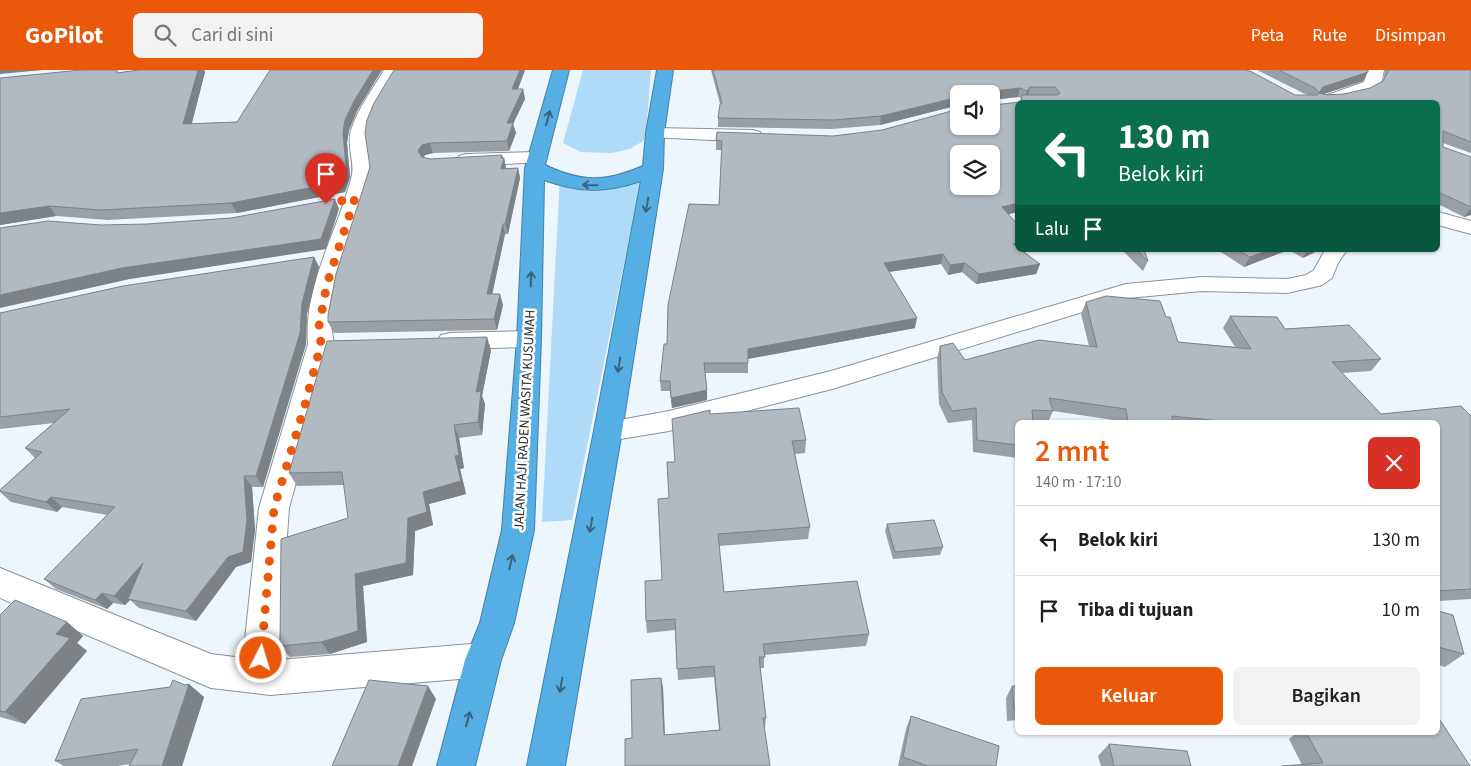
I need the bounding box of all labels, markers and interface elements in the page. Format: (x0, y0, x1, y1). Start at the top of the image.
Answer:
search box (133, 13, 483, 58)
text: GoPilot (25, 18, 103, 53)
icon: search (151, 21, 179, 49)
text: Cari di sini (191, 22, 274, 49)
text: Peta (1251, 23, 1284, 48)
text: Rute (1312, 23, 1347, 48)
text: Disimpan (1375, 23, 1446, 48)
map controls (950, 85, 1000, 195)
button: sound (950, 85, 1000, 135)
one-way arrow (544, 110, 553, 126)
text: 130 m (1118, 112, 1210, 162)
icon: left (1035, 120, 1100, 185)
button: layers (950, 145, 1000, 195)
pin (305, 153, 347, 204)
text: Belok kiri (1118, 158, 1204, 190)
icon: arrive (312, 160, 340, 188)
one-way arrow (582, 180, 598, 190)
one-way arrow (642, 197, 652, 213)
icon: arrive (1079, 215, 1107, 243)
text: Lalu (1035, 216, 1069, 243)
one-way arrow (527, 271, 536, 287)
street label: JALAN HAJI RADEN WASITA KUSUMAH (509, 309, 541, 531)
one-way arrow (614, 357, 624, 373)
text: 2 mnt (1035, 430, 1109, 473)
button: close (1368, 437, 1420, 489)
text: 140 m · 17:10 (1035, 471, 1122, 493)
one-way arrow (585, 517, 595, 533)
icon: left (1035, 527, 1063, 555)
text: Belok kiri (1078, 527, 1158, 554)
text: 130 m (1372, 527, 1420, 554)
one-way arrow (507, 555, 516, 571)
icon: arrive (1035, 597, 1063, 625)
text: Tiba di tujuan (1078, 597, 1193, 624)
text: 10 m (1382, 597, 1420, 624)
position arrow (234, 631, 286, 683)
button: Keluar (1035, 667, 1223, 725)
button: Bagikan (1233, 667, 1420, 725)
one-way arrow (556, 676, 566, 692)
one-way arrow (464, 711, 473, 727)

